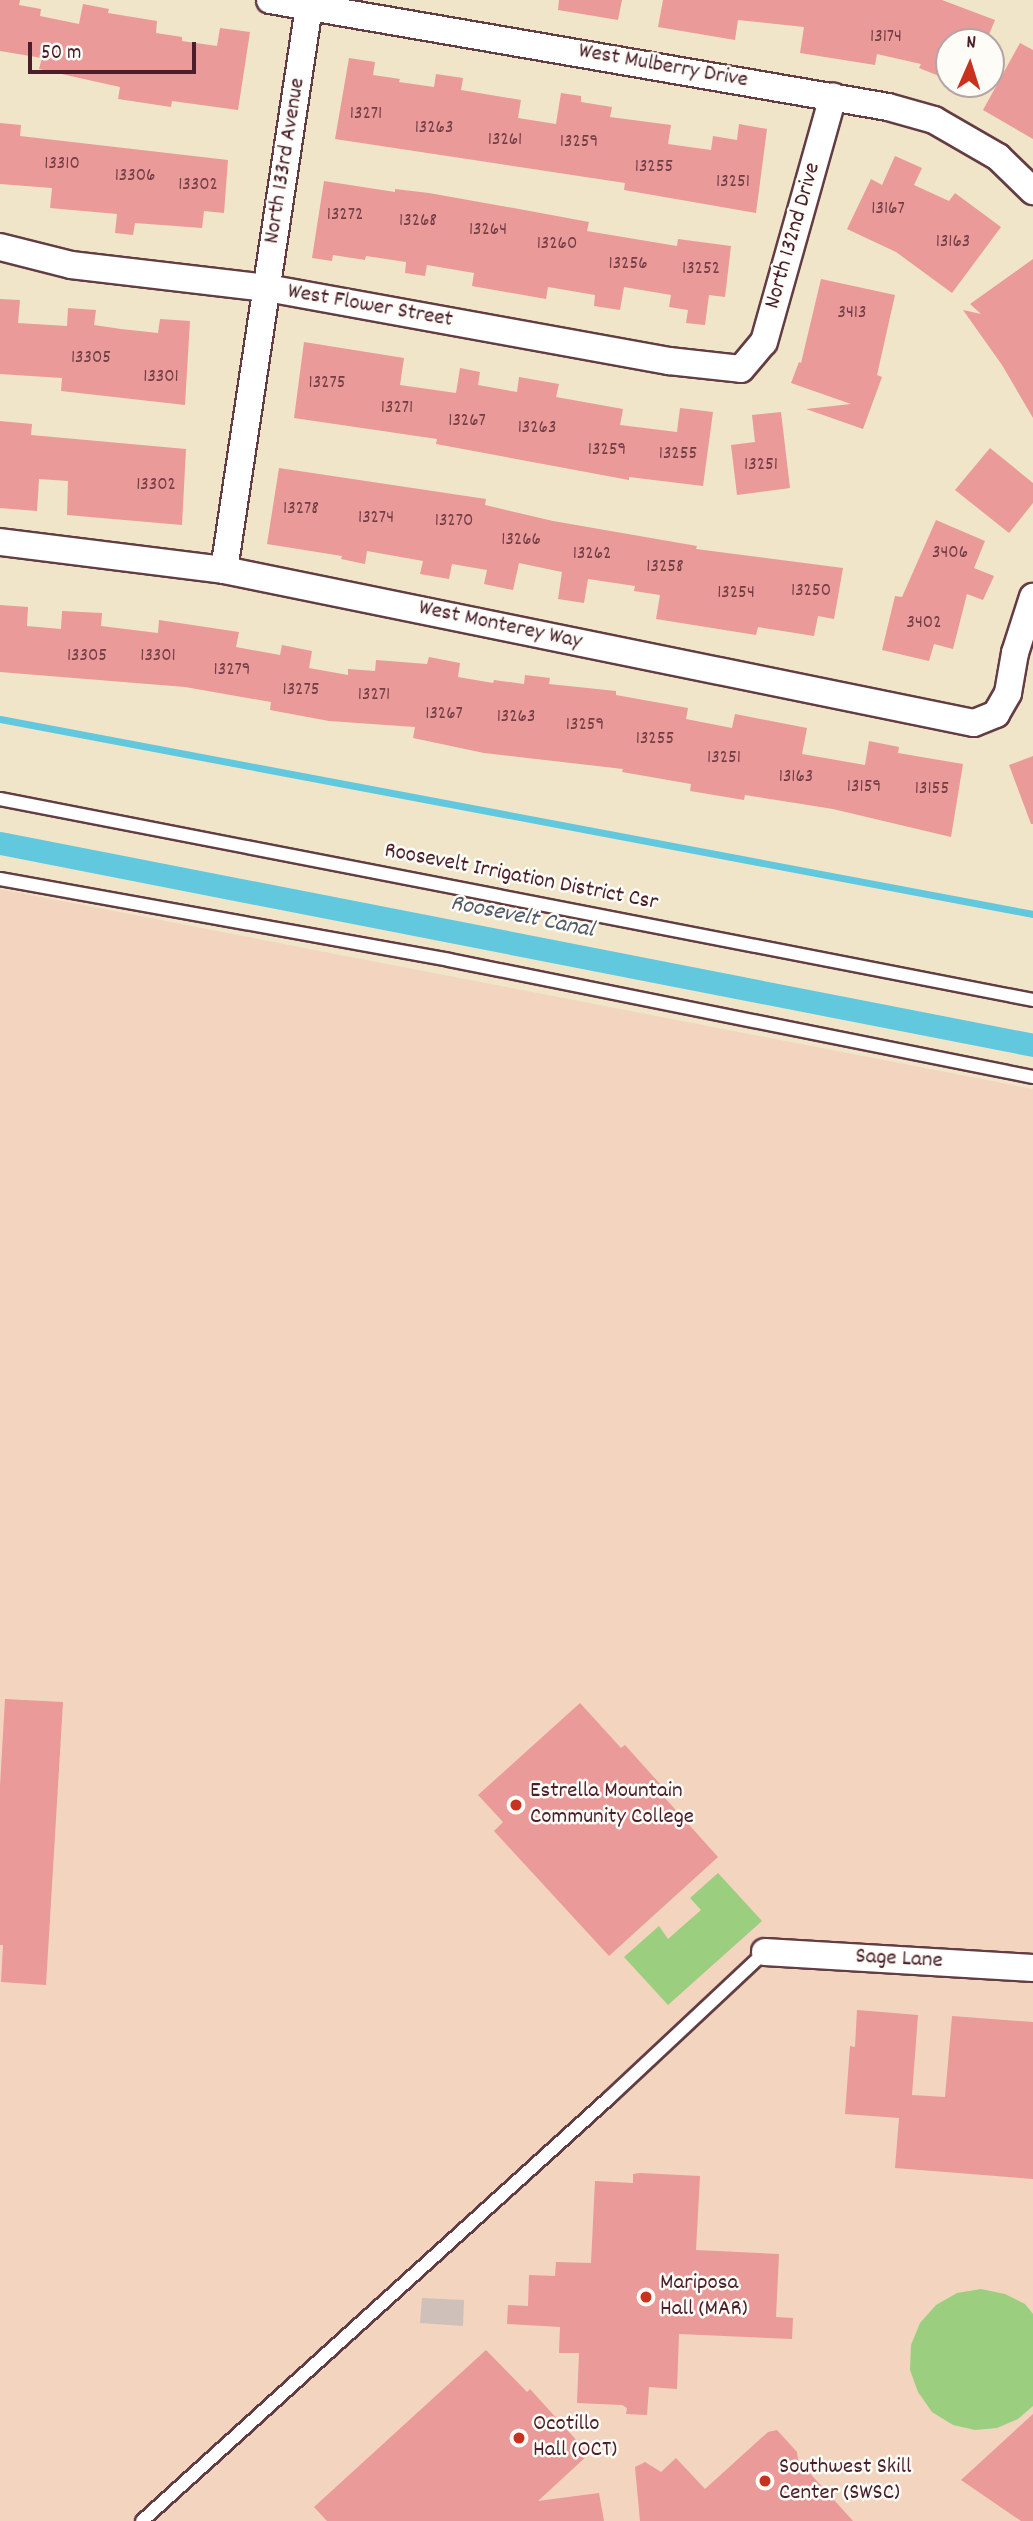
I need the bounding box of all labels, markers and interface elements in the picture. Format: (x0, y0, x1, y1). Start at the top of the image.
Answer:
house number: 13174 (870, 27, 902, 49)
scale bar (32, 28, 200, 72)
north arrow (935, 28, 1005, 98)
text: N (966, 30, 976, 57)
text: 50 m (41, 39, 81, 69)
street label: West Mulberry Drive (576, 39, 750, 95)
street label: North 133rd Avenue (259, 76, 313, 246)
house number: 13271 (350, 104, 382, 126)
house number: 13263 (415, 118, 453, 140)
house number: 13261 (488, 130, 522, 152)
house number: 13259 (560, 132, 598, 154)
house number: 13310 (44, 154, 80, 176)
house number: 13255 (635, 157, 673, 179)
street label: North 132nd Drive (760, 160, 828, 312)
house number: 13306 (115, 166, 155, 188)
house number: 13251 (716, 172, 750, 194)
house number: 13302 (178, 175, 218, 197)
house number: 13167 (871, 199, 905, 221)
house number: 13272 (327, 205, 363, 227)
house number: 13268 (399, 211, 437, 233)
house number: 13264 (469, 220, 507, 242)
house number: 13163 (936, 232, 970, 254)
house number: 13260 (537, 234, 577, 256)
house number: 13256 (608, 254, 648, 276)
house number: 13252 (682, 259, 720, 281)
street label: West Flower Street (285, 279, 455, 335)
house number: 3413 (838, 303, 866, 325)
house number: 13305 (71, 348, 111, 370)
house number: 13301 (143, 367, 179, 389)
house number: 13275 (309, 373, 345, 395)
house number: 13271 (381, 398, 413, 420)
house number: 13267 (448, 411, 486, 433)
house number: 13263 (518, 418, 556, 440)
house number: 13259 (588, 440, 626, 462)
house number: 13255 (659, 444, 697, 466)
house number: 13251 (744, 455, 778, 477)
house number: 13302 (136, 475, 176, 497)
house number: 13278 (283, 499, 319, 521)
house number: 13274 (358, 508, 394, 530)
house number: 13270 (435, 511, 473, 533)
house number: 13266 (501, 530, 541, 552)
house number: 3406 (932, 543, 968, 565)
house number: 13262 (573, 544, 611, 566)
house number: 13258 (646, 557, 684, 579)
house number: 13250 (791, 581, 831, 603)
house number: 13254 (717, 583, 755, 605)
street label: West Monterey Way (416, 595, 584, 657)
house number: 3402 (907, 613, 941, 635)
house number: 13305 (67, 646, 107, 668)
house number: 13301 (140, 646, 176, 668)
house number: 13279 (214, 660, 250, 682)
house number: 13275 (283, 680, 319, 702)
house number: 13271 (358, 685, 390, 707)
house number: 13267 (425, 704, 463, 726)
house number: 13263 (497, 707, 535, 729)
house number: 13259 (566, 715, 604, 737)
house number: 13255 (636, 729, 674, 751)
house number: 13251 (707, 748, 741, 770)
house number: 13163 (779, 767, 813, 789)
house number: 13159 (847, 777, 881, 799)
house number: 13155 (915, 779, 949, 801)
street label: Roosevelt Irrigation District Csr (382, 838, 660, 918)
water label: Roosevelt Canal (448, 890, 596, 946)
place label: Estrella Mountain Community College (530, 1778, 694, 1832)
marker: Estrella Mountain Community College (508, 1797, 524, 1813)
street label: Sage Lane (855, 1944, 943, 1976)
place label: Mariposa Hall (MAR) (660, 2270, 748, 2324)
marker: Mariposa Hall (MAR) (638, 2289, 654, 2305)
place label: Ocotillo Hall (OCT) (533, 2411, 617, 2465)
marker: Ocotillo Hall (OCT) (511, 2430, 527, 2446)
place label: Southwest Skill Center (SWSC) (779, 2454, 911, 2508)
marker: Southwest Skill Center (SWSC) (757, 2473, 773, 2489)

